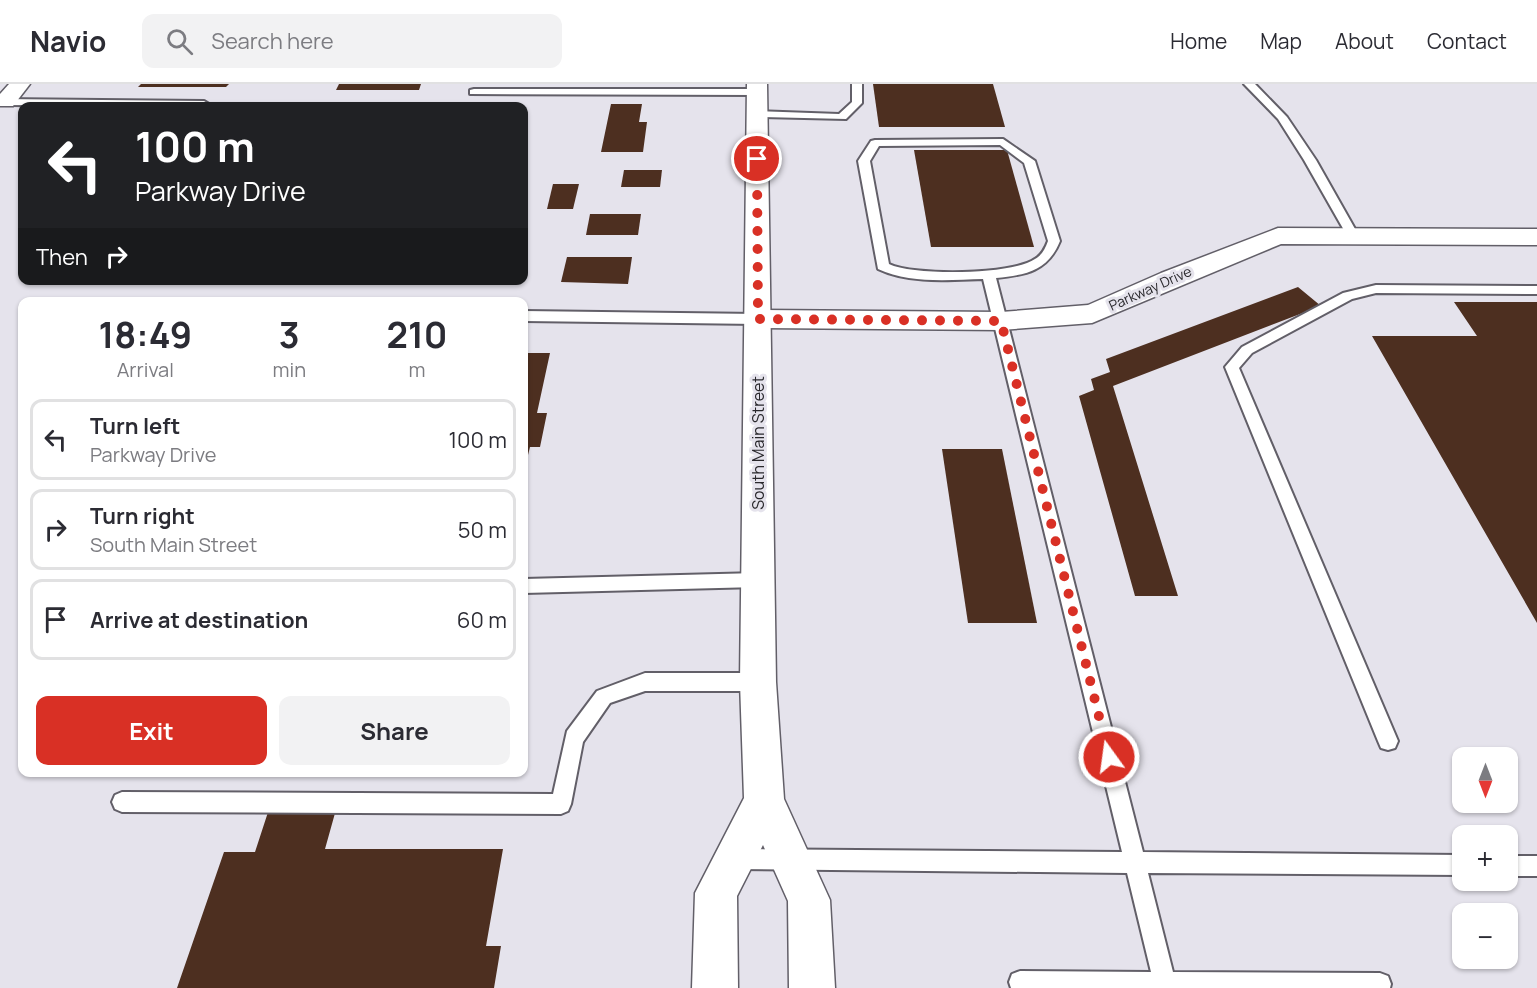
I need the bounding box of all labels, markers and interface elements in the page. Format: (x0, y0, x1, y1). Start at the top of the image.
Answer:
search box (142, 14, 562, 68)
text: Navio (30, 22, 106, 60)
icon: search (163, 25, 196, 58)
text: Search here (211, 26, 334, 56)
text: Home (1170, 27, 1227, 55)
text: Map (1260, 27, 1302, 55)
text: About (1335, 27, 1394, 55)
text: Contact (1427, 27, 1507, 55)
text: 100 m (135, 117, 255, 175)
icon: left (36, 126, 114, 204)
pin (731, 133, 782, 184)
icon: arrive (740, 142, 773, 175)
text: Parkway Drive (135, 172, 306, 209)
icon: right (100, 240, 133, 273)
text: Then (36, 242, 88, 272)
street label: Parkway Drive (1106, 261, 1194, 315)
text: 18:49 (99, 310, 192, 359)
text: 3 (279, 310, 300, 359)
text: 210 (387, 310, 447, 359)
text: Arrival (117, 356, 174, 383)
text: min (273, 356, 306, 383)
text: m (409, 356, 425, 383)
street label: South Main Street (747, 376, 769, 510)
text: Turn left (90, 411, 180, 441)
icon: left (39, 423, 72, 456)
text: 100 m (449, 425, 507, 455)
text: Parkway Drive (90, 441, 216, 468)
text: Turn right (90, 501, 195, 531)
icon: right (39, 513, 72, 546)
text: 50 m (458, 515, 507, 545)
text: South Main Street (90, 531, 257, 558)
icon: arrive (39, 603, 72, 636)
text: Arrive at destination (90, 605, 308, 635)
text: 60 m (457, 605, 507, 635)
button: Exit (36, 696, 267, 765)
button: Share (279, 696, 510, 765)
position arrow (1077, 725, 1141, 789)
north arrow (1452, 747, 1518, 813)
map controls (1452, 747, 1518, 969)
button: + (1452, 825, 1518, 891)
button: − (1452, 903, 1518, 969)

